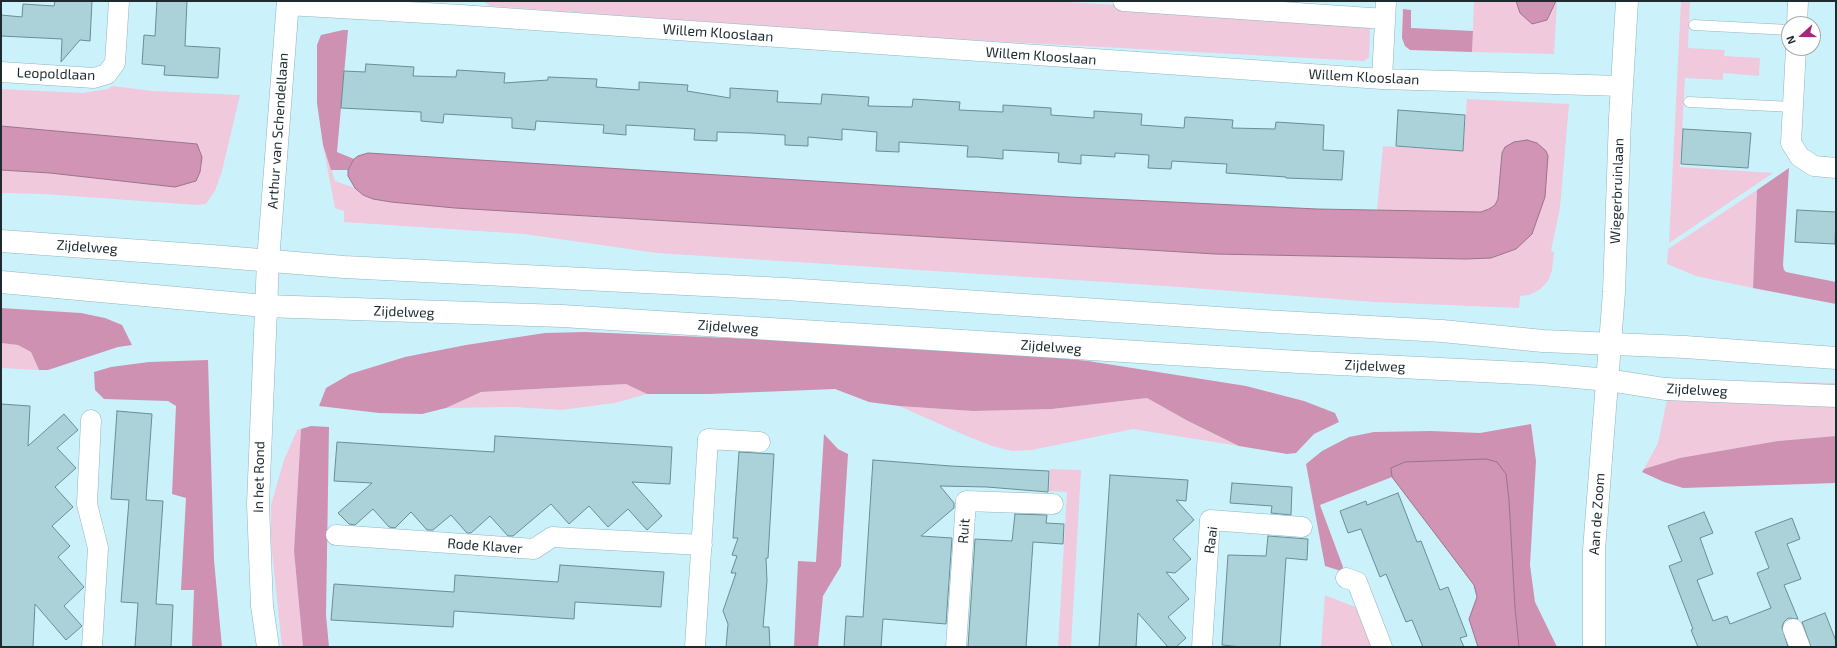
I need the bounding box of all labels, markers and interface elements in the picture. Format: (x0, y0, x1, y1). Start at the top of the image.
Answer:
north arrow (1781, 16, 1821, 56)
street label: Willem Klooslaan (662, 21, 774, 45)
text: N (1783, 34, 1798, 46)
street label: Willem Klooslaan (985, 44, 1097, 68)
street label: Arthur van Schendellaan (264, 52, 292, 210)
street label: Leopoldlaan (16, 64, 96, 84)
street label: Willem Klooslaan (1308, 66, 1420, 88)
street label: Wiegerbruinlaan (1607, 138, 1627, 244)
street label: Zijdelweg (56, 236, 118, 258)
street label: Zijdelweg (373, 303, 435, 321)
street label: Zijdelweg (697, 316, 759, 338)
street label: Zijdelweg (1020, 336, 1082, 358)
street label: Zijdelweg (1344, 357, 1406, 375)
street label: Zijdelweg (1666, 380, 1728, 400)
street label: In het Rond (250, 441, 268, 513)
street label: Aan de Zoom (1586, 472, 1608, 556)
street label: Ruit (955, 518, 973, 544)
street label: Raai (1201, 525, 1221, 555)
street label: Rode Klaver (447, 535, 523, 557)

